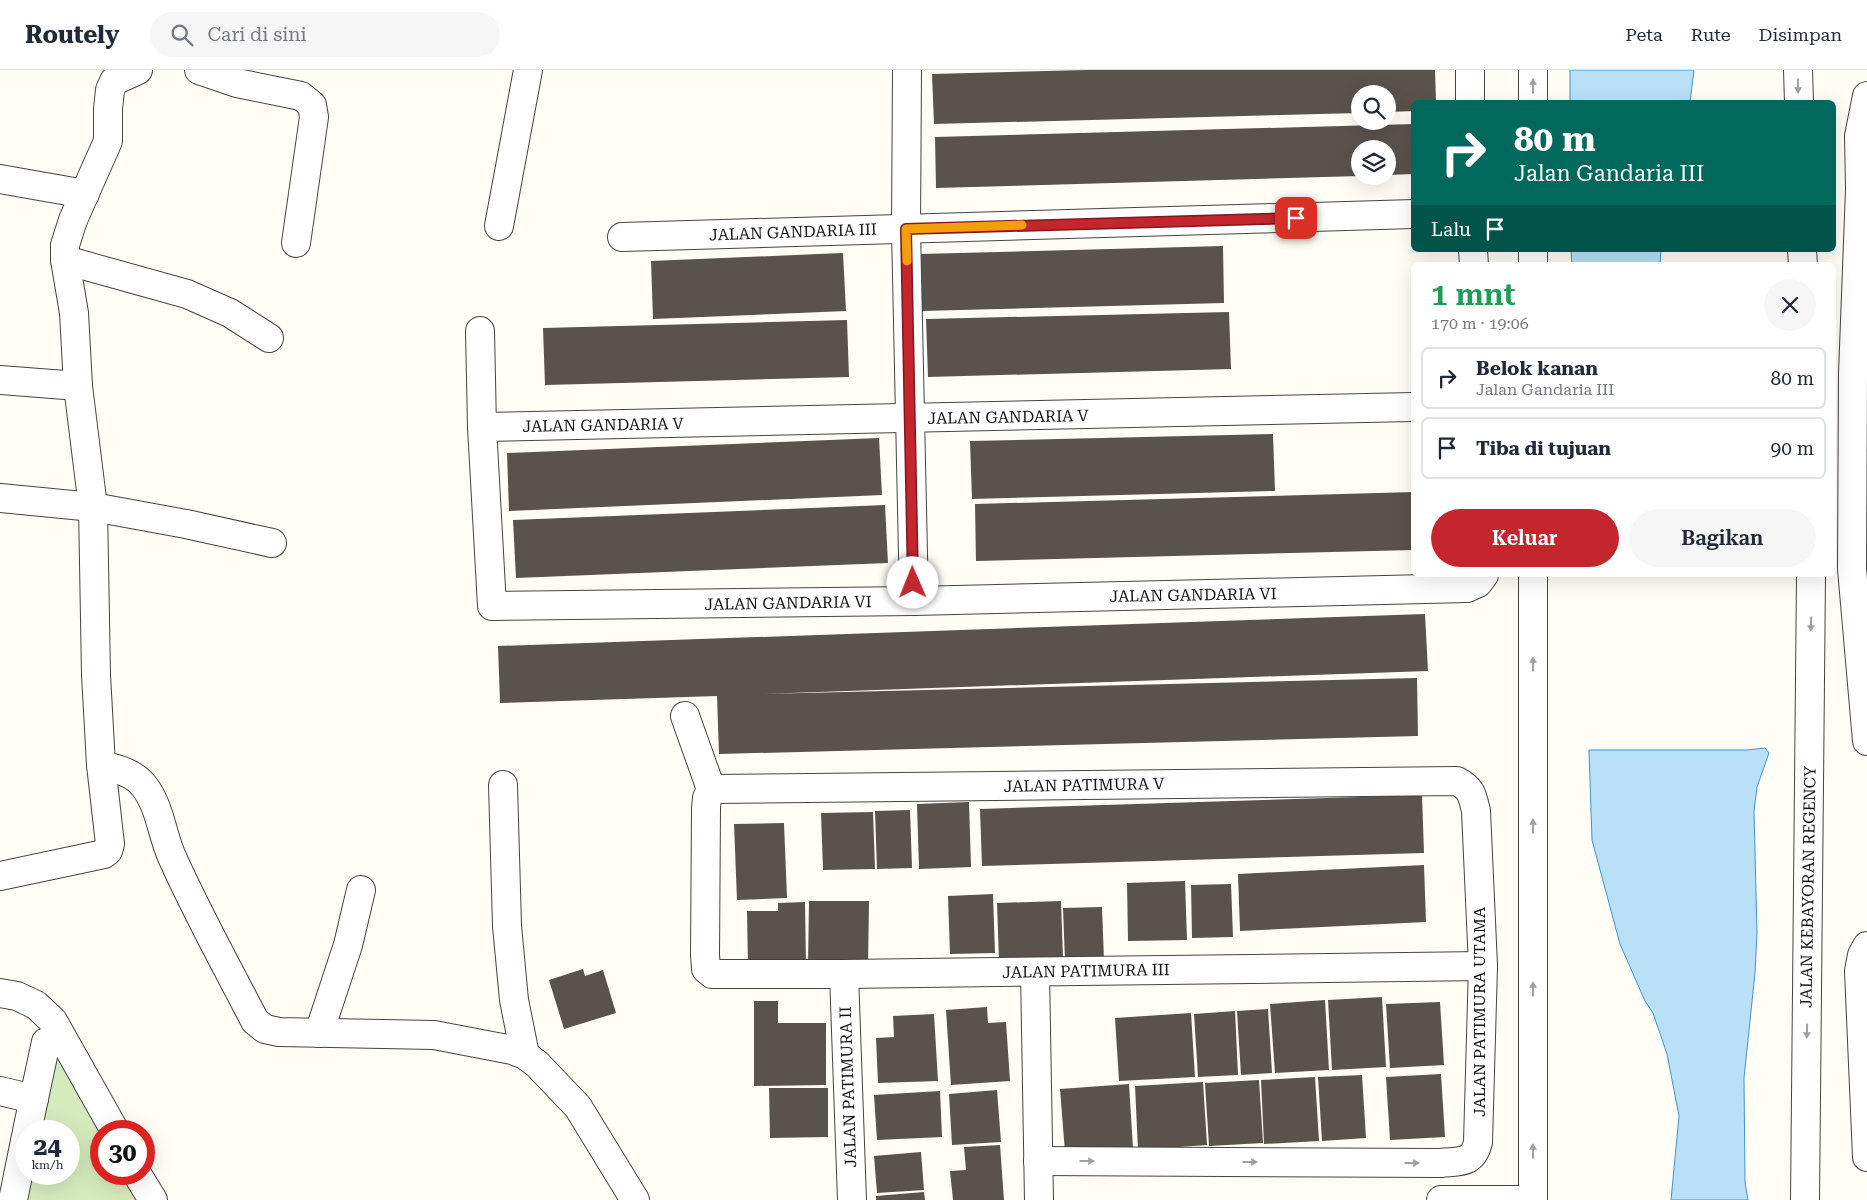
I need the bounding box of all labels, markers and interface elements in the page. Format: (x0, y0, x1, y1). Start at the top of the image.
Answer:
search box (150, 12, 500, 57)
text: Routely (25, 21, 120, 49)
icon: search (168, 21, 196, 49)
text: Cari di sini (208, 23, 307, 46)
text: Peta (1625, 24, 1663, 45)
text: Rute (1691, 24, 1731, 45)
text: Disimpan (1759, 24, 1842, 45)
one-way arrow (1529, 78, 1537, 94)
one-way arrow (1795, 79, 1803, 95)
map controls (1351, 85, 1396, 185)
button: search (1351, 85, 1396, 130)
text: 80 m (1514, 119, 1596, 160)
icon: right (1431, 120, 1496, 185)
button: layers (1351, 140, 1396, 185)
text: Jalan Gandaria III (1514, 161, 1704, 186)
pin (1275, 197, 1317, 239)
icon: arrive (1282, 204, 1310, 232)
icon: arrive (1481, 215, 1509, 243)
text: Lalu (1431, 218, 1471, 241)
street label: JALAN GANDARIA III (709, 220, 877, 244)
text: 1 mnt (1431, 277, 1516, 312)
button: close (1764, 279, 1816, 331)
text: 170 m · 19:06 (1431, 314, 1529, 333)
text: Belok kanan (1476, 357, 1598, 380)
icon: right (1433, 364, 1461, 392)
text: 80 m (1771, 367, 1814, 390)
text: Jalan Gandaria III (1476, 380, 1614, 399)
street label: JALAN GANDARIA V (927, 406, 1090, 428)
street label: JALAN GANDARIA V (522, 414, 685, 436)
icon: arrive (1433, 434, 1461, 462)
text: Tiba di tujuan (1476, 437, 1611, 460)
text: 90 m (1771, 437, 1814, 460)
button: Keluar (1431, 509, 1619, 567)
button: Bagikan (1629, 509, 1816, 567)
position arrow (886, 556, 938, 608)
street label: JALAN GANDARIA VI (1109, 584, 1277, 606)
street label: JALAN GANDARIA VI (704, 592, 872, 614)
one-way arrow (1807, 616, 1815, 632)
one-way arrow (1529, 656, 1537, 672)
street label: JALAN KEBAYORAN REGENCY (1796, 766, 1820, 1008)
street label: JALAN PATIMURA V (1004, 774, 1165, 796)
one-way arrow (1529, 818, 1537, 834)
street label: JALAN PATIMURA UTAMA (1470, 906, 1489, 1117)
street label: JALAN PATIMURA III (1002, 960, 1170, 982)
one-way arrow (1529, 981, 1537, 997)
street label: JALAN PATIMURA II (836, 1006, 860, 1168)
one-way arrow (1802, 1023, 1810, 1039)
speed limit sign: 30 (90, 1120, 155, 1185)
text: 24 (33, 1132, 62, 1161)
one-way arrow (1529, 1143, 1537, 1159)
one-way arrow (1079, 1157, 1095, 1165)
text: km/h (31, 1158, 64, 1172)
one-way arrow (1242, 1158, 1258, 1166)
one-way arrow (1404, 1159, 1420, 1167)

